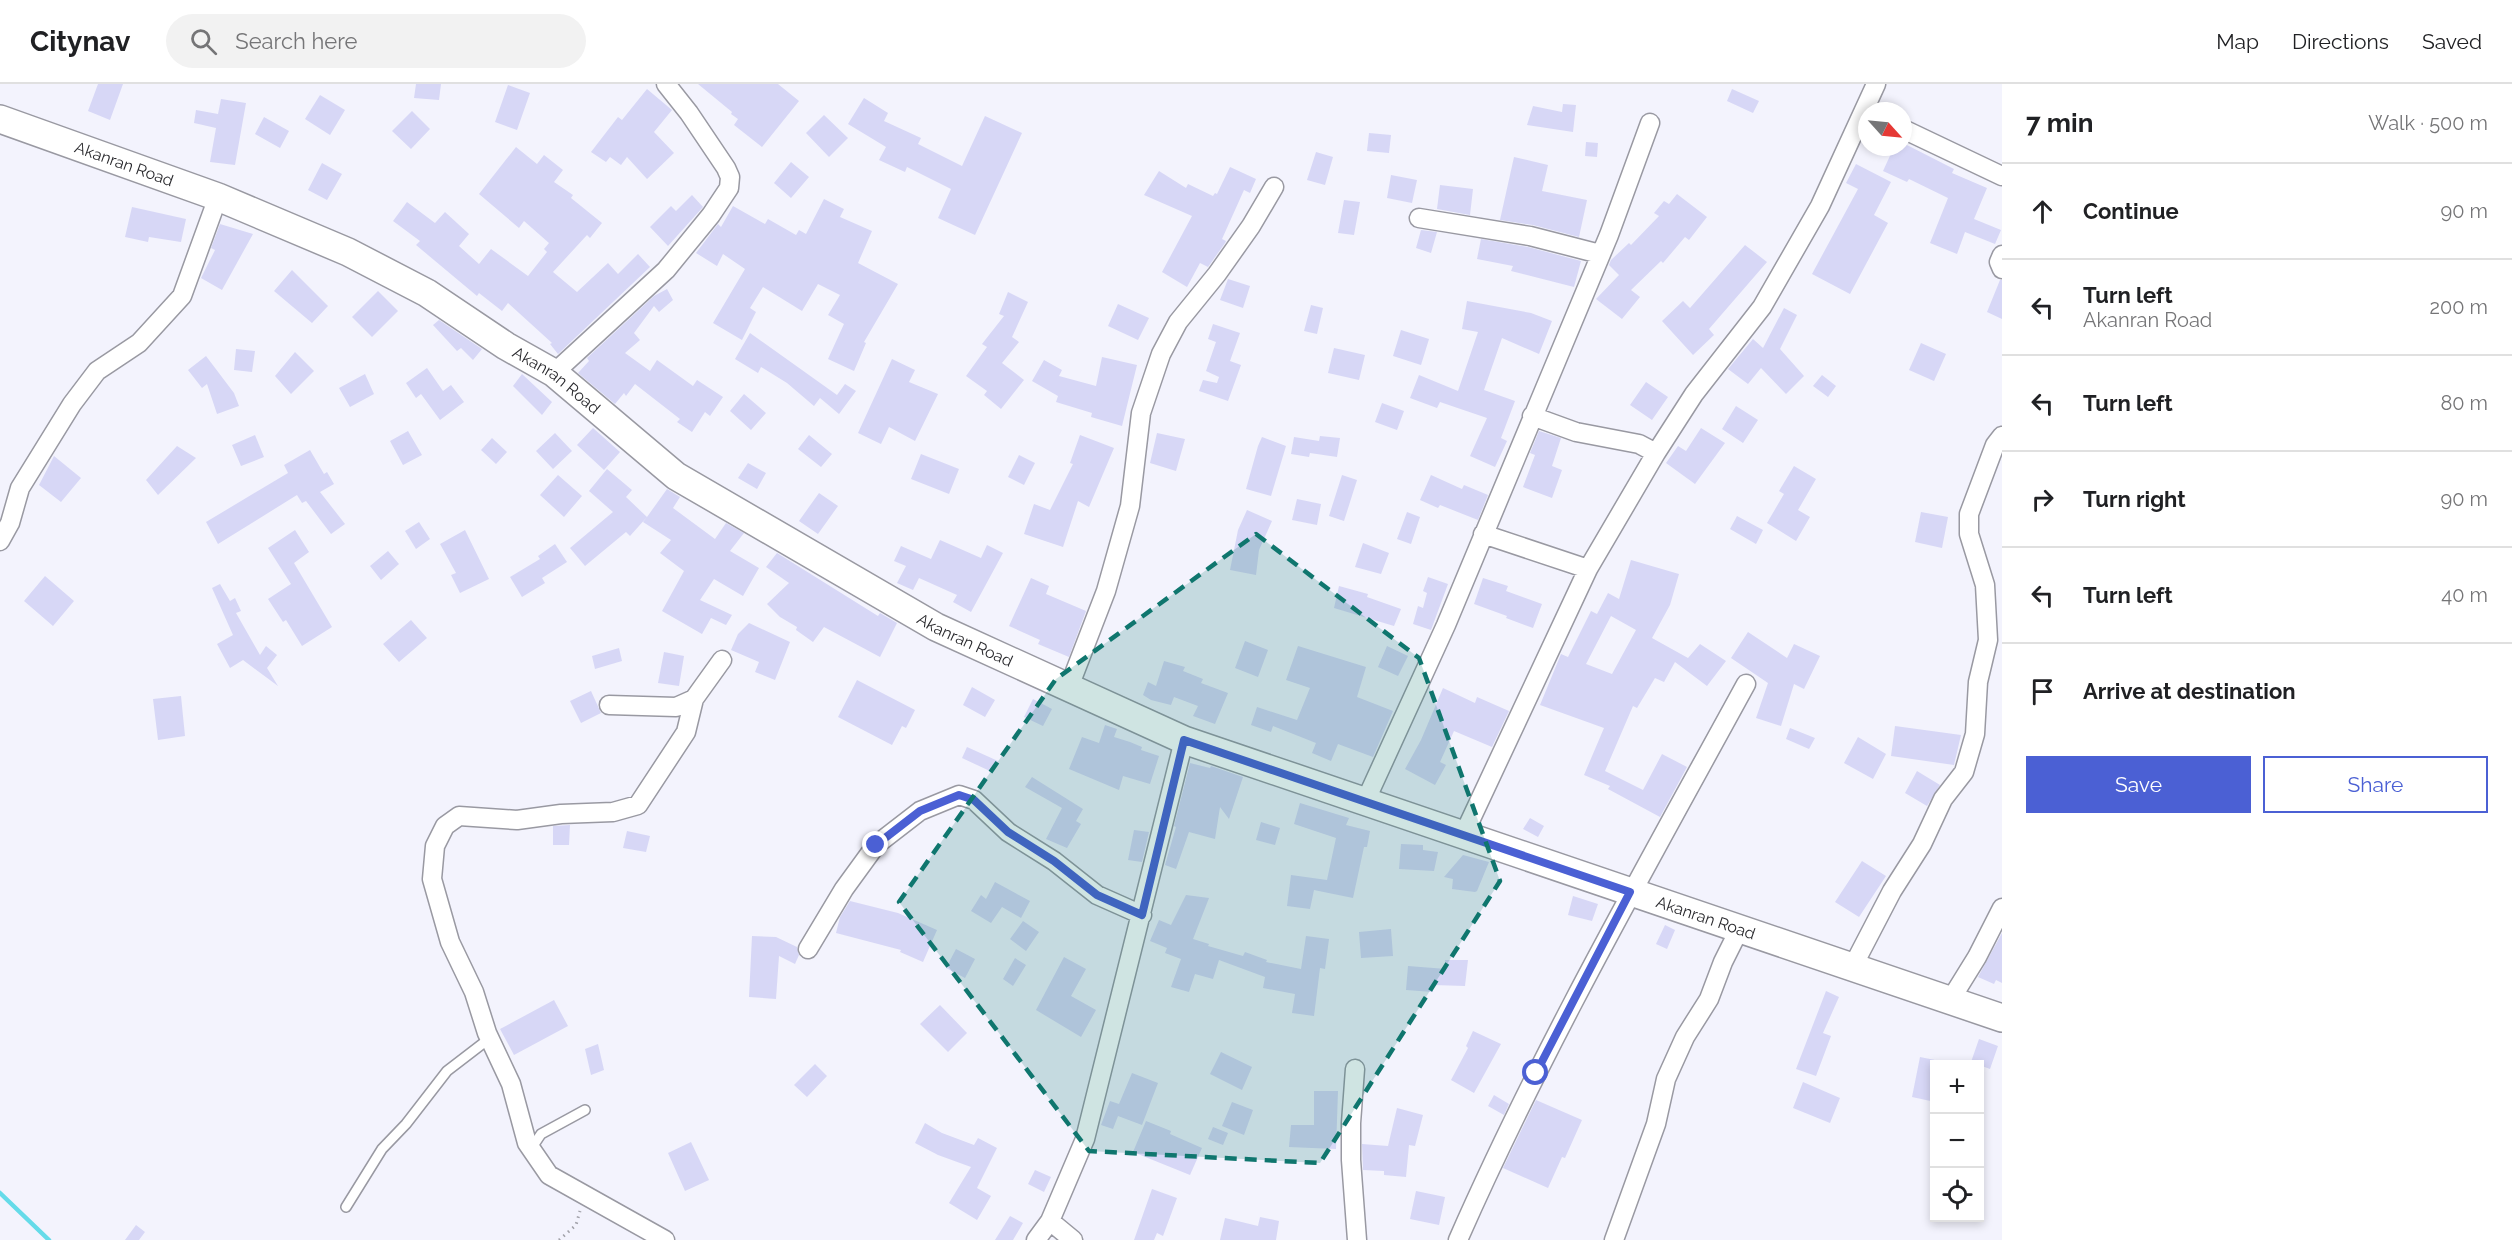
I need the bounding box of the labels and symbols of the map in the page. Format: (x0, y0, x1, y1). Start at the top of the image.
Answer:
north arrow (1858, 102, 1912, 156)
street label: Akanran Road (72, 138, 176, 190)
street label: Akanran Road (509, 343, 604, 418)
street label: Akanran Road (914, 609, 1016, 671)
route end (862, 831, 888, 857)
street label: Akanran Road (1654, 892, 1758, 944)
route start (1522, 1059, 1548, 1085)

